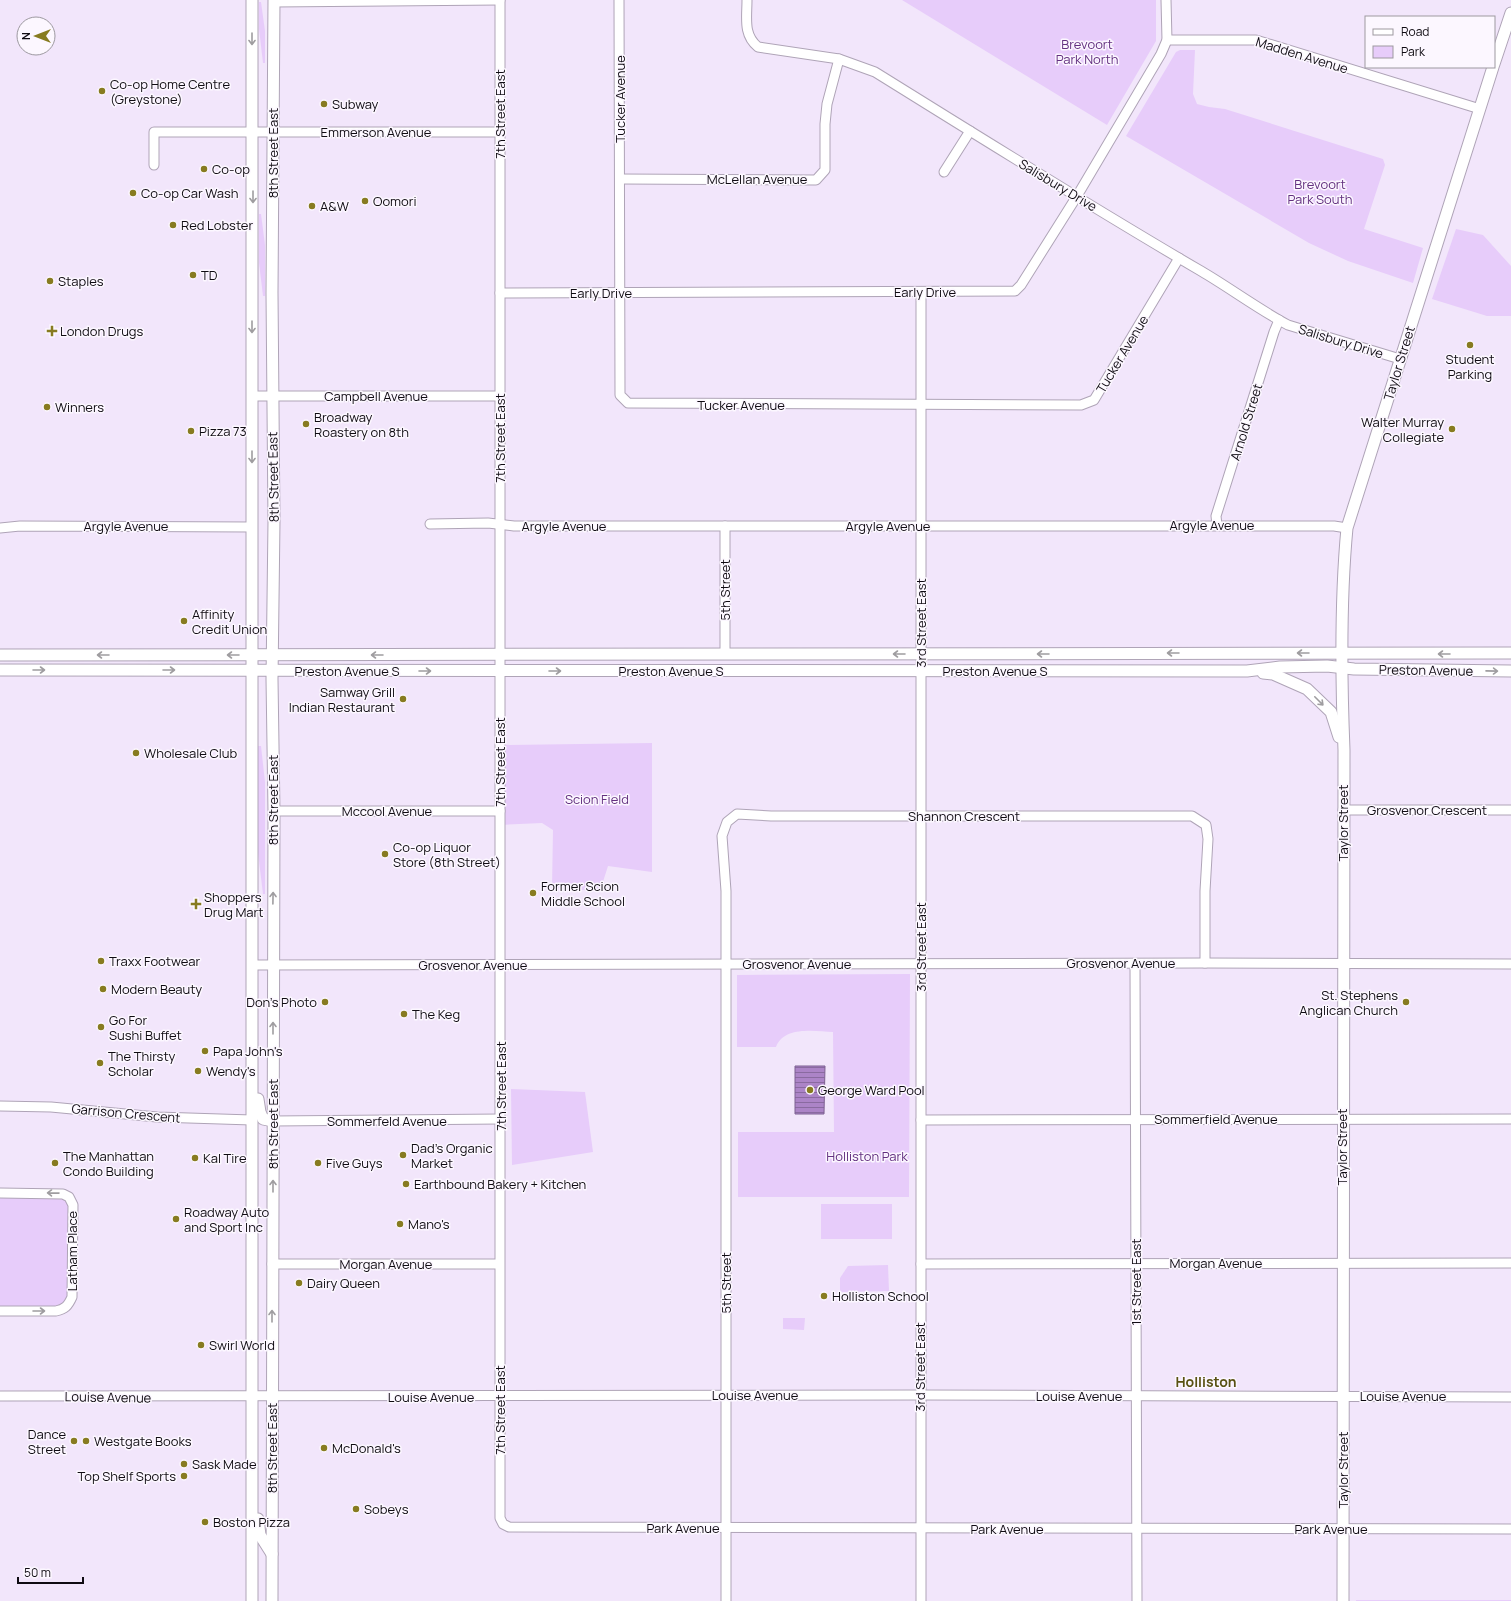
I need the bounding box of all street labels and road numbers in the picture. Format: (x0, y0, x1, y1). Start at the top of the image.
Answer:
street label: Madden Avenue (1254, 32, 1351, 78)
street label: Tucker Avenue (611, 55, 629, 143)
street label: 7th Street East (491, 69, 509, 159)
street label: 8th Street East (264, 108, 282, 198)
street label: Emmerson Avenue (321, 123, 432, 141)
street label: Salisbury Drive (1016, 155, 1101, 216)
street label: McLellan Avenue (707, 170, 808, 188)
street label: Early Drive (894, 283, 956, 301)
street label: Early Drive (570, 284, 632, 302)
street label: Tucker Avenue (1092, 311, 1153, 396)
street label: Salisbury Drive (1296, 320, 1386, 363)
street label: Taylor Street (1379, 324, 1419, 402)
street label: Arnold Street (1226, 381, 1266, 463)
street label: Campbell Avenue (324, 387, 428, 405)
street label: 7th Street East (491, 393, 509, 483)
street label: Tucker Avenue (697, 396, 785, 414)
street label: 8th Street East (263, 432, 283, 522)
street label: Argyle Avenue (1170, 516, 1255, 534)
street label: Argyle Avenue (84, 517, 169, 535)
street label: Argyle Avenue (522, 517, 607, 535)
street label: Argyle Avenue (846, 517, 931, 535)
street label: 5th Street (716, 559, 734, 621)
street label: 3rd Street East (912, 578, 930, 668)
street label: Preston Avenue (1379, 660, 1474, 680)
street label: Preston Avenue S (295, 662, 399, 680)
street label: Preston Avenue S (619, 662, 723, 680)
street label: Preston Avenue S (943, 662, 1047, 680)
street label: 7th Street East (491, 717, 509, 807)
street label: 8th Street East (264, 755, 282, 845)
street label: Taylor Street (1334, 785, 1352, 861)
street label: Grosvenor Crescent (1367, 801, 1487, 819)
street label: Mccool Avenue (342, 802, 433, 820)
street label: Shannon Crescent (908, 807, 1020, 825)
street label: 3rd Street East (912, 902, 930, 992)
street label: Grosvenor Avenue (1067, 954, 1176, 972)
street label: Grosvenor Avenue (743, 955, 852, 973)
street label: Grosvenor Avenue (419, 956, 528, 974)
street label: 7th Street East (492, 1041, 510, 1131)
street label: 8th Street East (264, 1079, 282, 1169)
street label: Garrison Crescent (71, 1099, 181, 1127)
street label: Taylor Street (1333, 1109, 1351, 1185)
street label: Sommerfield Avenue (1154, 1110, 1278, 1128)
street label: Sommerfeld Avenue (327, 1112, 447, 1130)
street label: Latham Place (63, 1210, 81, 1291)
street label: 1st Street East (1127, 1238, 1145, 1326)
street label: 5th Street (717, 1252, 735, 1314)
street label: Morgan Avenue (1170, 1254, 1263, 1272)
street label: Morgan Avenue (340, 1255, 433, 1273)
street label: 3rd Street East (911, 1322, 929, 1412)
street label: 7th Street East (491, 1365, 509, 1455)
street label: Louise Avenue (712, 1386, 799, 1404)
street label: Louise Avenue (65, 1387, 152, 1407)
street label: Louise Avenue (1036, 1387, 1123, 1405)
street label: Louise Avenue (1360, 1387, 1447, 1405)
street label: Louise Avenue (388, 1388, 475, 1406)
street label: 8th Street East (263, 1403, 281, 1493)
street label: Taylor Street (1334, 1432, 1352, 1508)
street label: Park Avenue (646, 1519, 720, 1537)
street label: Park Avenue (970, 1520, 1044, 1538)
street label: Park Avenue (1294, 1520, 1368, 1538)

